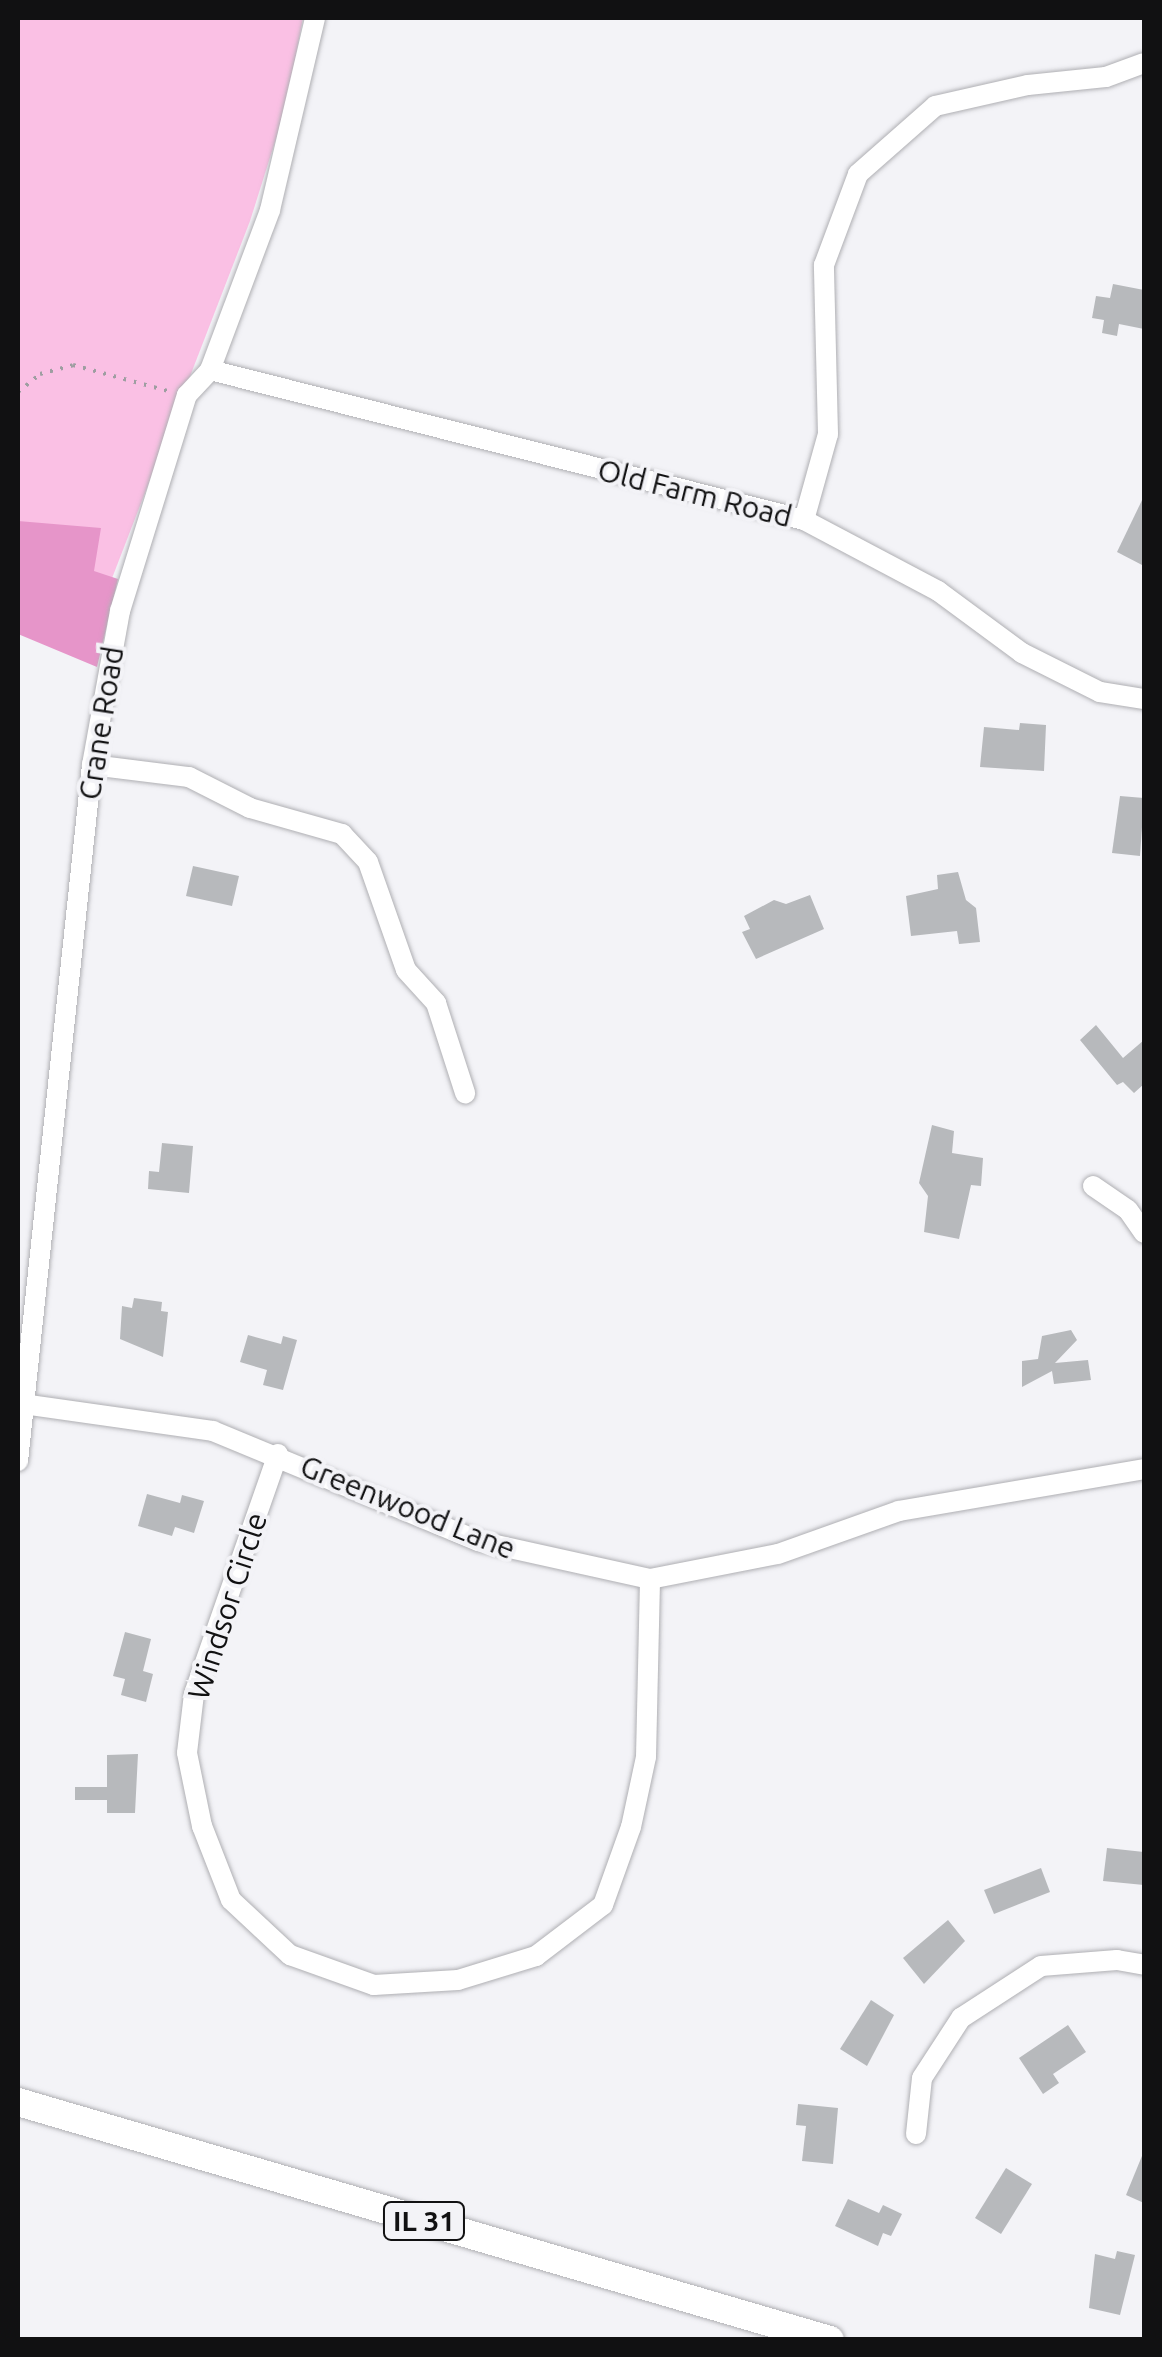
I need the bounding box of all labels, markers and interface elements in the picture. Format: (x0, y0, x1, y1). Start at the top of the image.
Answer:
street label: Old Farm Road (594, 451, 796, 535)
street label: Crane Road (71, 644, 131, 802)
street label: Greenwood Lane (295, 1447, 521, 1567)
street label: Windsor Circle (180, 1508, 274, 1704)
road number: IL 31 (382, 2198, 466, 2244)

